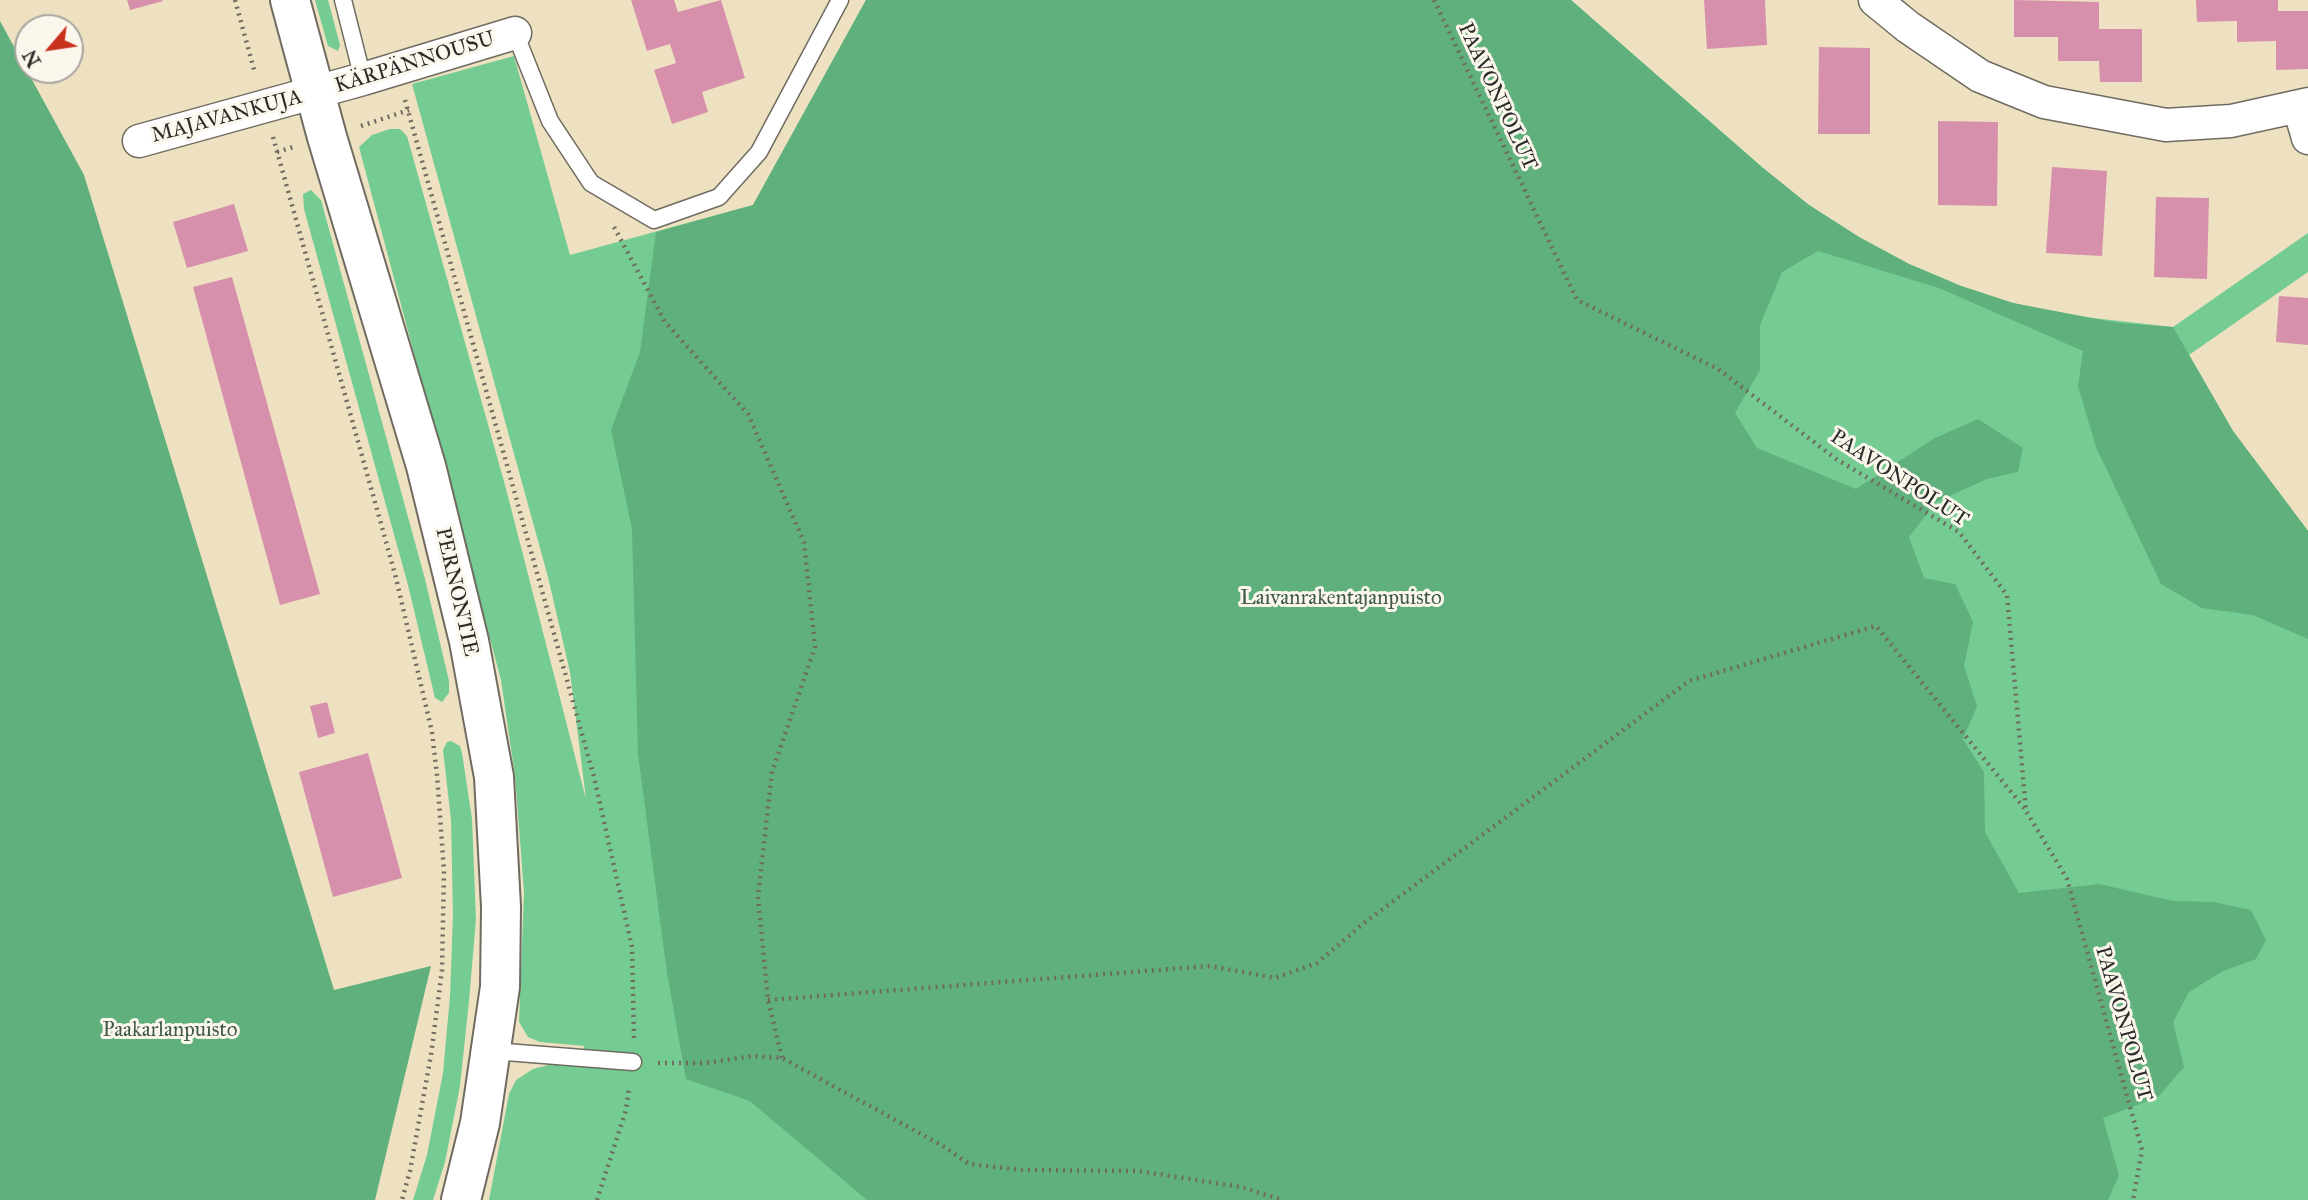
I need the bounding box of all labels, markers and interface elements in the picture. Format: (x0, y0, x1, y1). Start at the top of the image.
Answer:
north arrow (14, 14, 84, 84)
street label: PAAVONPOLUT (1452, 19, 1542, 175)
street label: KÄRPÄNNOUSU (332, 27, 498, 99)
text: N (18, 46, 46, 71)
street label: MAJAVANKUJA (149, 85, 305, 149)
street label: PAAVONPOLUT (1825, 425, 1973, 533)
street label: PERNONTIE (429, 525, 483, 659)
park label: Laivanrakentajanpuisto (1240, 586, 1442, 612)
street label: PAAVONPOLUT (2089, 944, 2157, 1104)
park label: Paakarlanpuisto (103, 1018, 237, 1044)

